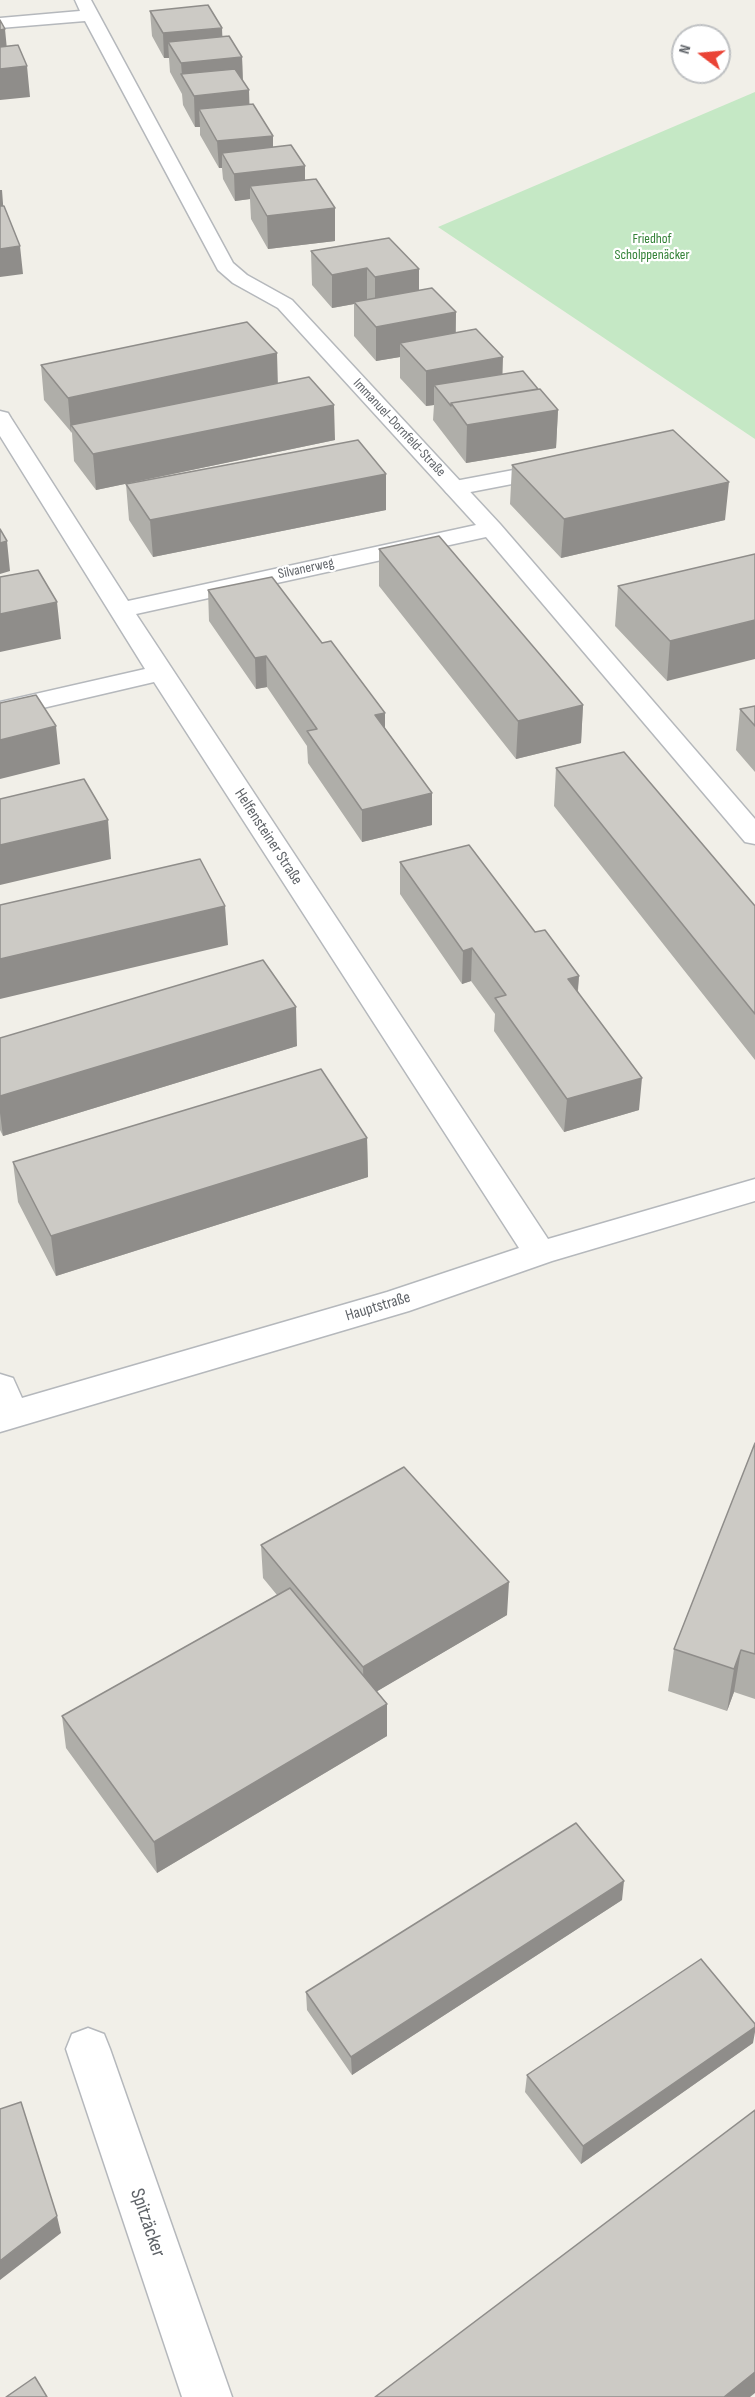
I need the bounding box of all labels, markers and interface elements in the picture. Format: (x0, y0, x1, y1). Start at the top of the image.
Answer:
north arrow (671, 24, 731, 84)
text: N (675, 43, 695, 56)
park label: Friedhof Scholppenäcker (615, 231, 689, 264)
street label: Immanuel-Dornfeld-Straße (349, 375, 449, 481)
street label: Silvanerweg (277, 555, 335, 583)
street label: Helfensteiner Straße (230, 785, 306, 889)
street label: Hauptstraße (343, 1288, 413, 1326)
street label: Spitzäcker (124, 2186, 170, 2260)

